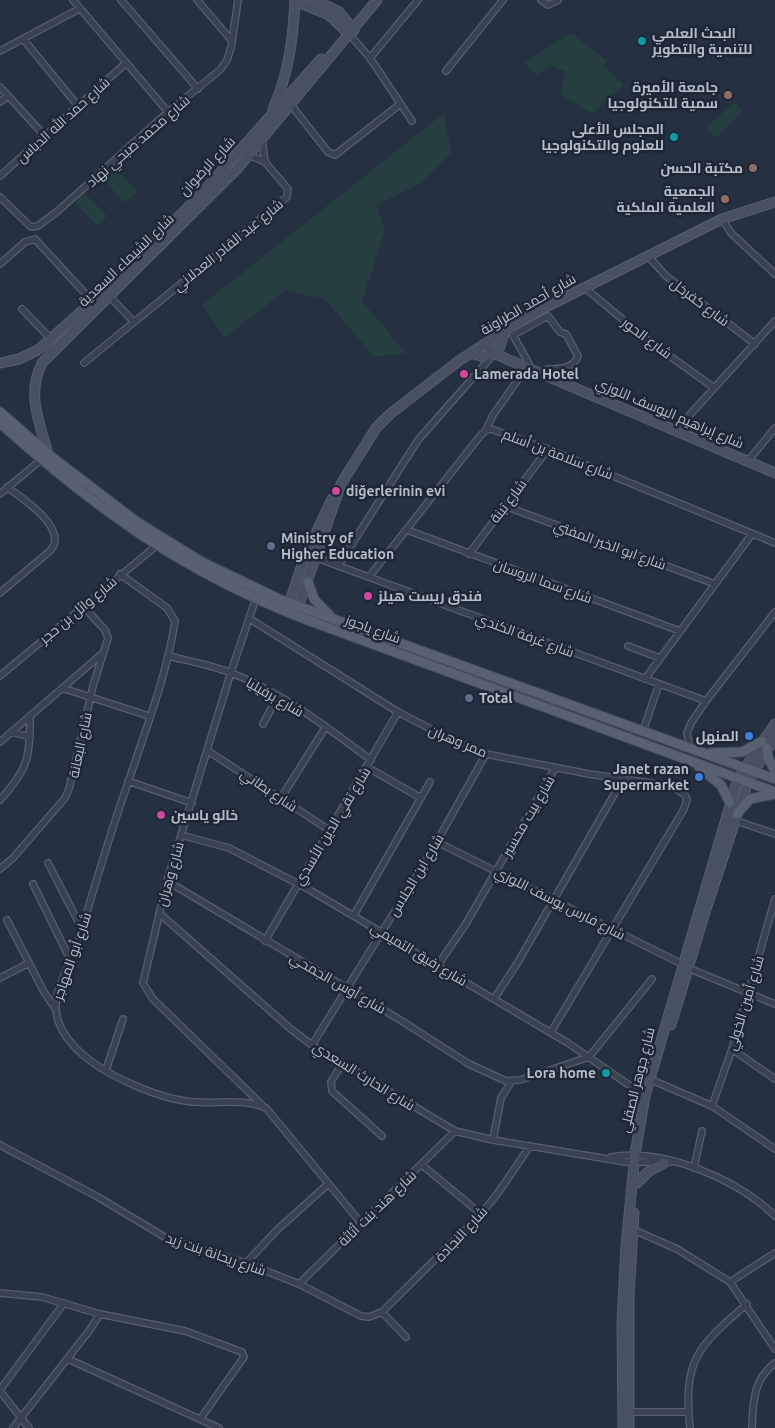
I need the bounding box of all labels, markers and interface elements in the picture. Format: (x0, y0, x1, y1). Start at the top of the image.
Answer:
place label: البحث العلمي للتنمية والتطوير (651, 25, 752, 58)
marker: البحث العلمي للتنمية والتطوير (636, 35, 648, 47)
street label: شارع حمد الله الدباس (12, 73, 114, 167)
place label: جامعة الأميرة سمية للتكنولوجيا (607, 79, 718, 112)
marker: جامعة الأميرة سمية للتكنولوجيا (722, 89, 734, 101)
street label: شارع محمد صبحي نهاد (83, 92, 195, 193)
place label: المجلس الأعلى للعلوم والتكنولوجيا (541, 121, 664, 155)
marker: المجلس الأعلى للعلوم والتكنولوجيا (668, 131, 680, 143)
street label: شارع الرضوان (176, 133, 239, 199)
place label: مكتبة الحسن (660, 160, 743, 177)
marker: مكتبة الحسن (747, 162, 759, 174)
place label: الجمعية العلمية الملكية (617, 183, 715, 215)
marker: الجمعية العلمية الملكية (719, 193, 731, 205)
street label: شارع عبد القادر العدلاني (170, 196, 289, 297)
street label: شارع الشيماء السعدية (75, 210, 178, 310)
street label: شارع أحمد الطراونة (477, 269, 579, 339)
street label: شارع كفرخل (667, 275, 733, 330)
street label: شارع الحور (618, 314, 675, 363)
place label: Lamerada Hotel (474, 366, 579, 382)
marker: Lamerada Hotel (458, 368, 470, 380)
street label: شارع إبراهيم اليوسف اللوزي (592, 375, 746, 455)
street label: شارع سلامة بن أسلم (500, 425, 616, 484)
street label: شارع تبنة (486, 476, 530, 527)
place label: diğerlerinin evi (346, 483, 445, 499)
marker: diğerlerinin evi (330, 485, 342, 497)
street label: شارع ابو الخير المفتي (550, 517, 668, 577)
place label: Ministry of Higher Education (281, 530, 394, 562)
marker: Ministry of Higher Education (265, 540, 277, 552)
street label: شارع سما الروسان (491, 556, 594, 607)
street label: شارع وائل بن حجر (35, 573, 120, 648)
place label: فندق ريست هيلز (377, 588, 482, 605)
marker: فندق ريست هيلز (362, 590, 374, 602)
street label: شارع غرفة الكندي (472, 610, 576, 664)
street label: شارع ياجوز (342, 611, 403, 647)
street label: شارع برفيليا (243, 674, 306, 721)
place label: Total (479, 690, 513, 706)
marker: Total (463, 692, 475, 704)
street label: شارع البعانة (65, 711, 96, 780)
street label: ممر وهران (426, 722, 490, 760)
place label: المنهل (696, 728, 739, 745)
marker: المنهل (743, 730, 755, 742)
place label: Janet razan Supermarket (604, 761, 689, 793)
street label: شارع تقي الدين الأسدي (290, 764, 377, 890)
street label: شارع بطاني (235, 765, 300, 818)
marker: Janet razan Supermarket (693, 771, 705, 783)
street label: شارع بيت محسير (498, 773, 558, 861)
place label: خالو ياسين (171, 807, 238, 824)
marker: خالو ياسين (155, 809, 167, 821)
street label: شارع ابن الجلاس (385, 831, 448, 920)
street label: شارع وهران (153, 840, 188, 908)
street label: شارع فارس يوسف اللوزي (490, 863, 628, 946)
street label: شارع أبو المهاجر (48, 910, 95, 1003)
street label: شارع رفيق التميمي (366, 919, 470, 992)
street label: شارع أوس الجمحي (285, 948, 389, 1020)
street label: شارع أمين الخولي (722, 953, 771, 1054)
street label: شارع جوهر الصقلي (616, 1026, 662, 1135)
street label: شارع الحارث السعدي (308, 1038, 418, 1117)
place label: Lora home (527, 1065, 596, 1081)
marker: Lora home (600, 1067, 612, 1079)
street label: شارع هند بنت أثاثة (334, 1166, 420, 1250)
street label: شارع النجادة (431, 1203, 491, 1266)
street label: شارع ريحانة بنت زيد (163, 1229, 268, 1280)

